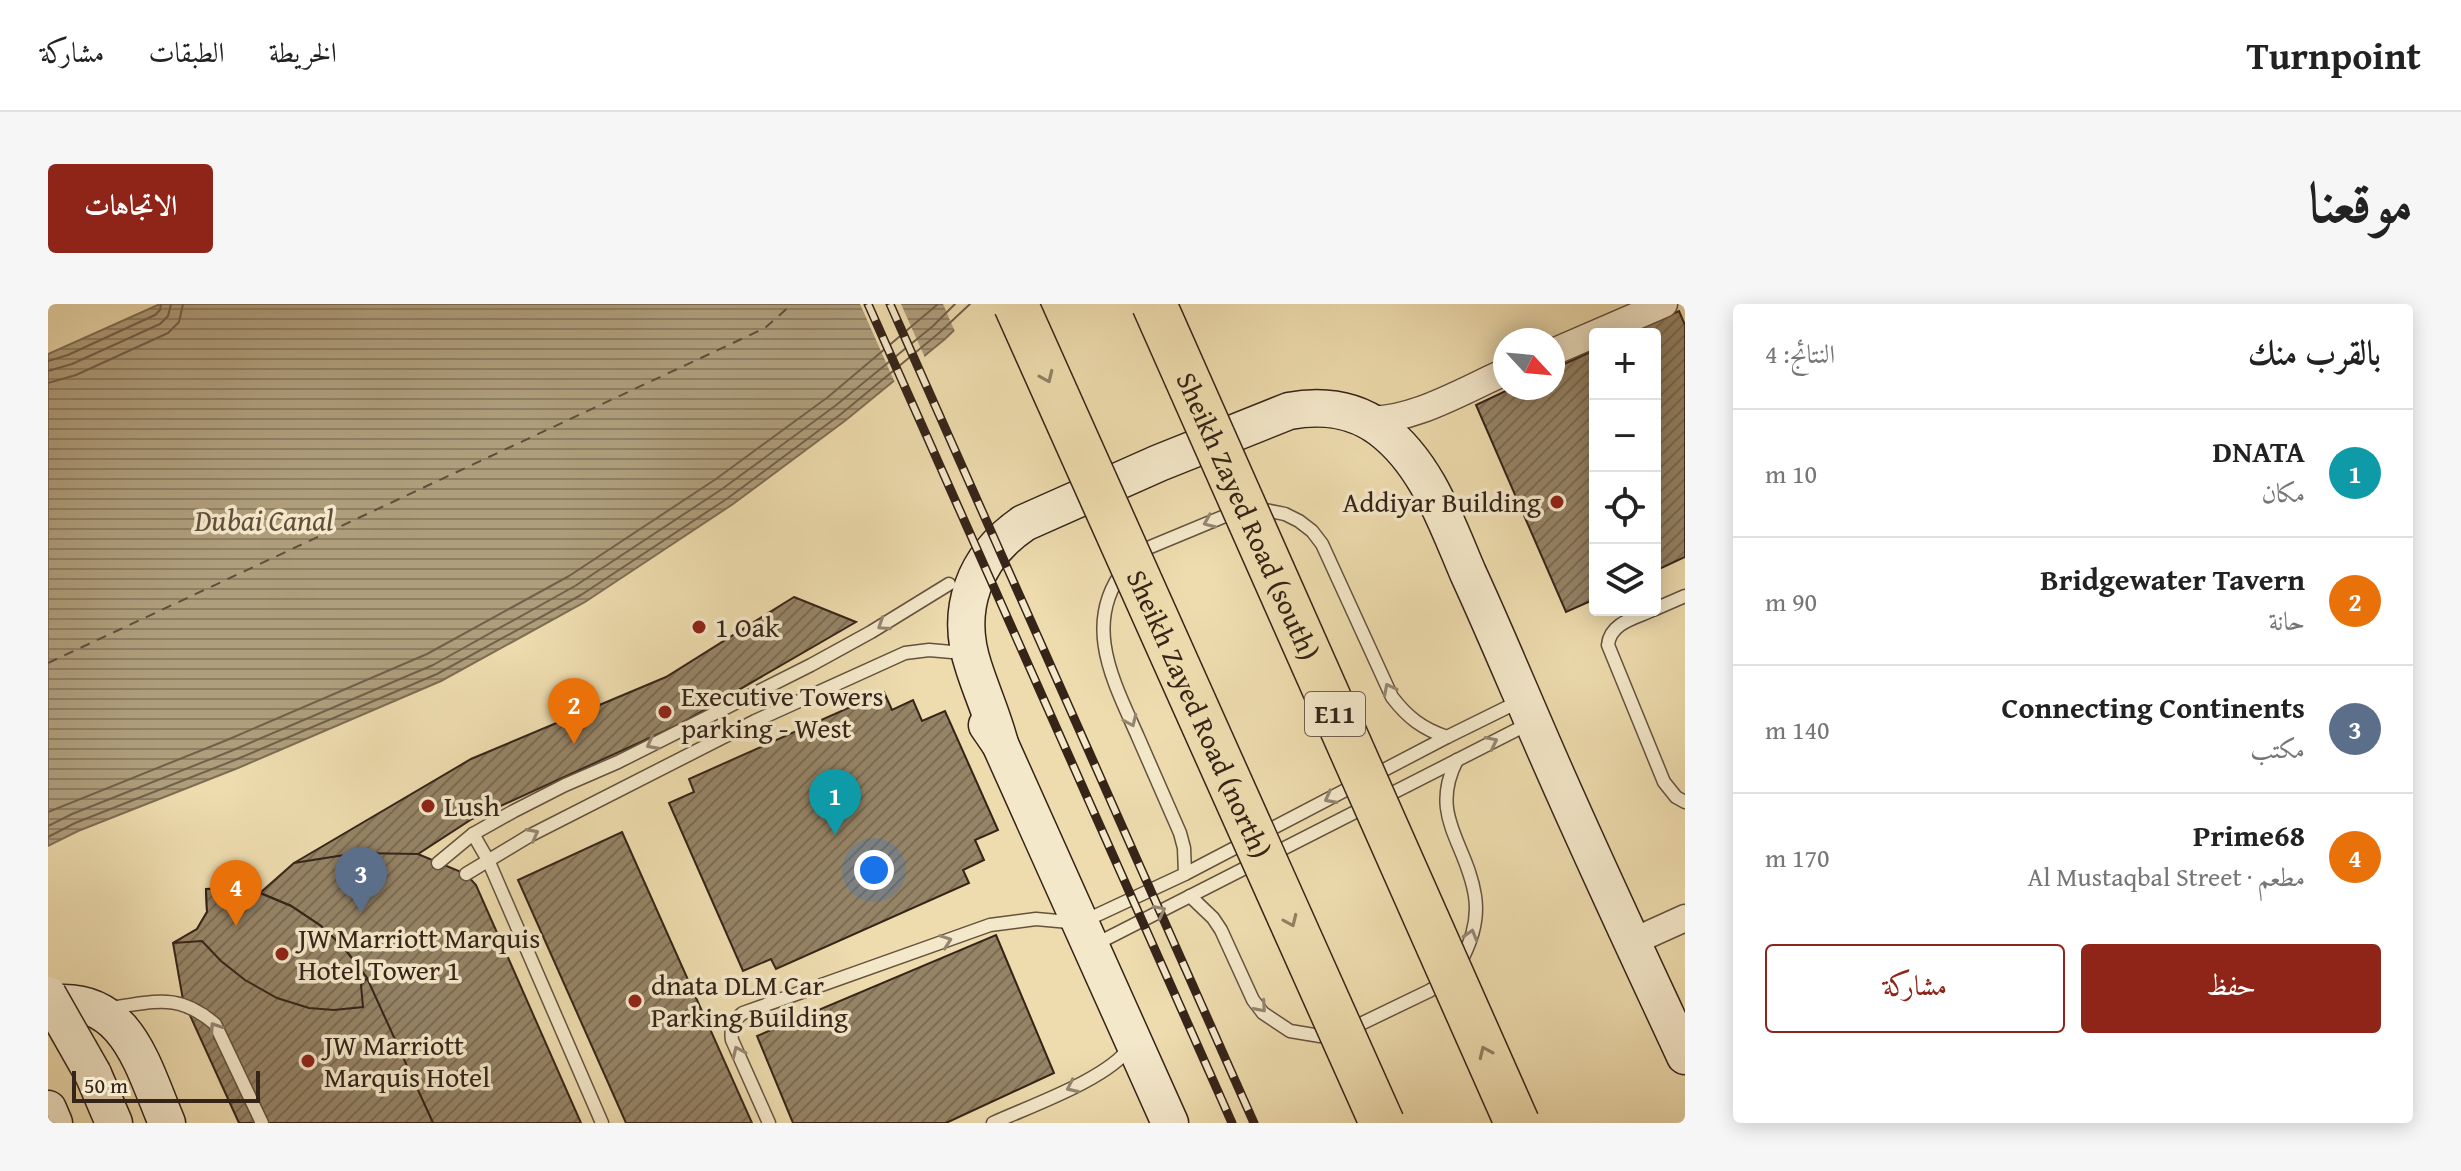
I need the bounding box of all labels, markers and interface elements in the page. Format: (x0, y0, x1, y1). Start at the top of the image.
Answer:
text: Turnpoint (2246, 27, 2421, 83)
text: مشاركة (40, 31, 104, 72)
text: الطبقات (148, 31, 225, 72)
text: الخريطة (269, 31, 337, 72)
text: موقعنا (2308, 160, 2413, 243)
button: الاتجاهات (48, 164, 213, 253)
text: بالقرب منك (2248, 327, 2381, 376)
north arrow (1493, 328, 1565, 400)
map controls (1589, 328, 1661, 616)
button: + (1589, 328, 1661, 400)
text: النتائج: 4 (1765, 334, 1835, 373)
street label: Sheikh Zayed Road (south) (1167, 365, 1330, 667)
one-way arrow (1038, 368, 1054, 383)
button: − (1589, 400, 1661, 472)
text: DNATA (2213, 429, 2305, 473)
text: 10 m (1765, 454, 1817, 493)
text: 1 (2348, 454, 2362, 493)
button: locate (1589, 472, 1661, 544)
text: مكان (2261, 473, 2305, 512)
place label: Addiyar Building (1343, 481, 1541, 522)
marker: Addiyar Building (1548, 493, 1566, 511)
water label: Dubai Canal (194, 498, 333, 542)
one-way arrow (1202, 512, 1217, 528)
button: layers (1589, 544, 1661, 616)
text: Bridgewater Tavern (2040, 557, 2305, 601)
street label: Sheikh Zayed Road (north) (1117, 563, 1282, 865)
text: 90 m (1765, 582, 1817, 621)
text: 2 (2348, 582, 2362, 621)
text: حانة (2268, 601, 2305, 640)
place label: 1 Oak (715, 606, 780, 647)
one-way arrow (877, 615, 892, 630)
marker: 1 Oak (690, 618, 708, 636)
place label: Executive Towers parking - West (681, 675, 884, 748)
pin: 2 (548, 678, 600, 744)
one-way arrow (1383, 683, 1399, 697)
text: Connecting Continents (2002, 685, 2305, 729)
road number: E11 (1305, 692, 1365, 736)
marker: Executive Towers parking - West (656, 703, 674, 721)
text: 140 m (1765, 710, 1830, 749)
text: 3 (2348, 710, 2362, 749)
one-way arrow (1122, 713, 1138, 727)
text: مكتب (2250, 729, 2305, 768)
one-way arrow (646, 735, 660, 750)
one-way arrow (1483, 737, 1498, 752)
pin: 1 (809, 769, 861, 835)
place label: Lush (444, 785, 500, 826)
one-way arrow (1324, 788, 1339, 803)
marker: Lush (419, 797, 437, 815)
text: Prime68 (2193, 813, 2305, 857)
one-way arrow (524, 828, 539, 844)
text: 170 m (1765, 838, 1830, 877)
text: 4 (2348, 838, 2362, 877)
pin: 3 (335, 847, 387, 913)
your location (854, 850, 894, 890)
text: مطعم · Al Mustaqbal Street (2028, 857, 2305, 896)
pin: 4 (210, 860, 262, 926)
one-way arrow (1152, 905, 1167, 921)
one-way arrow (1281, 912, 1297, 927)
place label: JW Marriott Marquis Hotel Tower 1 (295, 917, 540, 990)
one-way arrow (1462, 929, 1479, 943)
one-way arrow (938, 934, 952, 950)
button: مشاركة (1765, 944, 2065, 1033)
button: حفظ (2081, 944, 2381, 1033)
marker: JW Marriott Marquis Hotel Tower 1 (273, 945, 291, 963)
place label: dnata DLM Car Parking Building (651, 964, 848, 1037)
marker: dnata DLM Car Parking Building (626, 992, 644, 1010)
one-way arrow (1251, 998, 1266, 1013)
one-way arrow (210, 1023, 225, 1037)
place label: JW Marriott Marquis Hotel (321, 1024, 490, 1097)
one-way arrow (1479, 1045, 1495, 1060)
one-way arrow (731, 1046, 747, 1060)
marker: JW Marriott Marquis Hotel (299, 1052, 317, 1070)
scale bar (72, 1067, 260, 1103)
text: 50 m (84, 1069, 128, 1101)
one-way arrow (1066, 1077, 1081, 1093)

